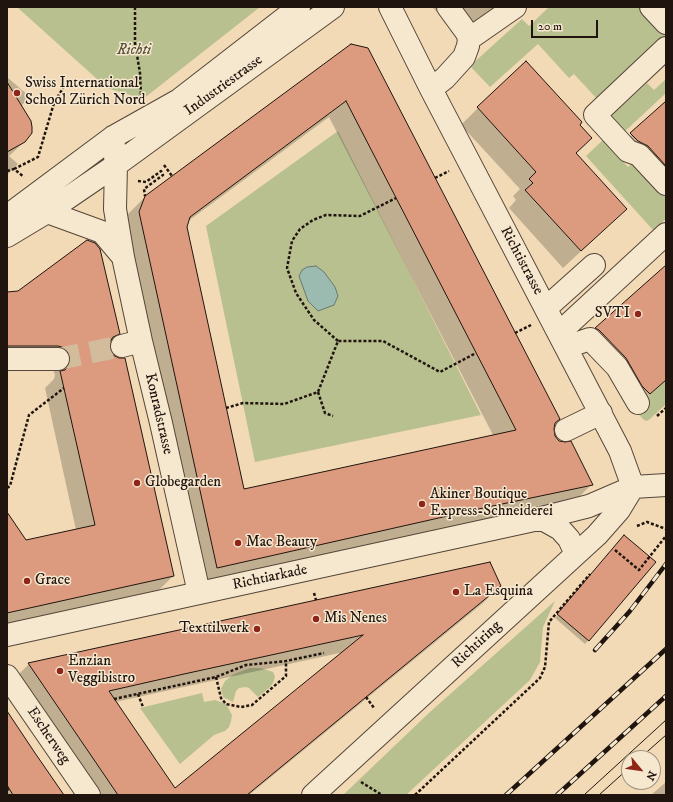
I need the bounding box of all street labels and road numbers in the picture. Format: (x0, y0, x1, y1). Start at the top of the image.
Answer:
street label: Industriestrasse (181, 52, 267, 120)
street label: Richtistrasse (496, 224, 546, 298)
street label: Konradstrasse (140, 372, 176, 456)
street label: Richtiarkade (231, 561, 309, 595)
street label: Richtiring (448, 618, 506, 672)
street label: Escherweg (22, 704, 74, 768)

